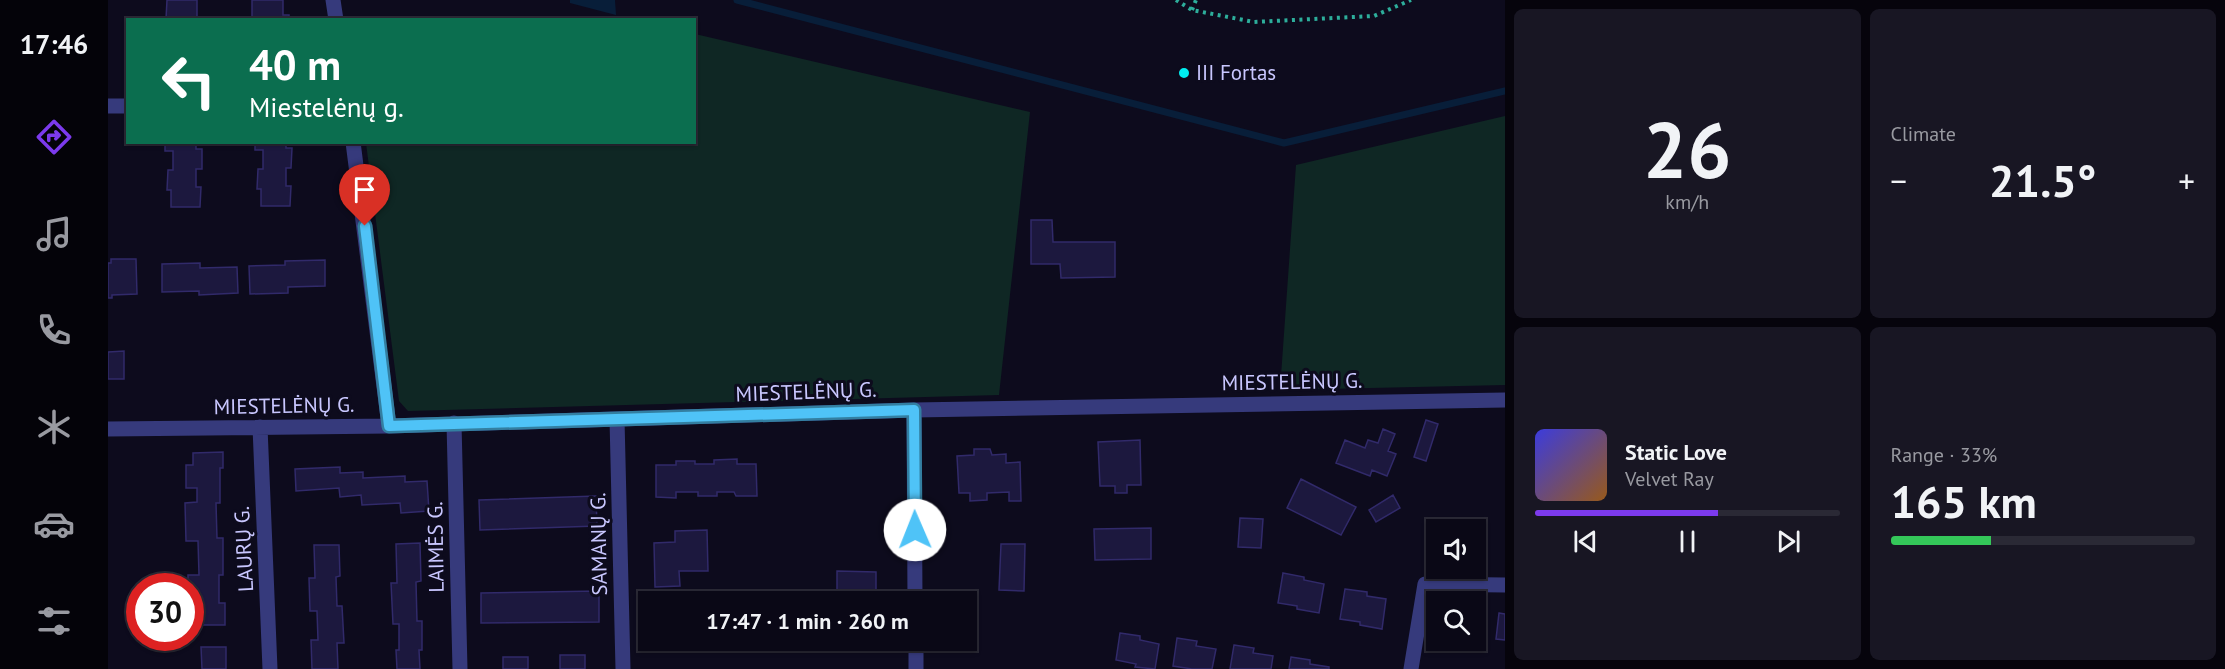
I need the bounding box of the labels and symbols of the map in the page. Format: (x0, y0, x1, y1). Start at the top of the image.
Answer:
place label: III Fortas (1196, 59, 1276, 86)
marker: III Fortas (1177, 66, 1191, 80)
pin (339, 164, 390, 226)
street label: MIESTELĖNŲ G. (1221, 367, 1363, 396)
street label: MIESTELĖNŲ G. (735, 376, 877, 407)
street label: MIESTELĖNŲ G. (213, 391, 355, 420)
street label: SAMANŲ G. (584, 492, 613, 596)
position arrow (883, 498, 947, 562)
street label: LAIMĖS G. (421, 501, 450, 593)
street label: LAURŲ G. (228, 505, 259, 593)
speed limit sign: 30 (126, 573, 204, 651)

